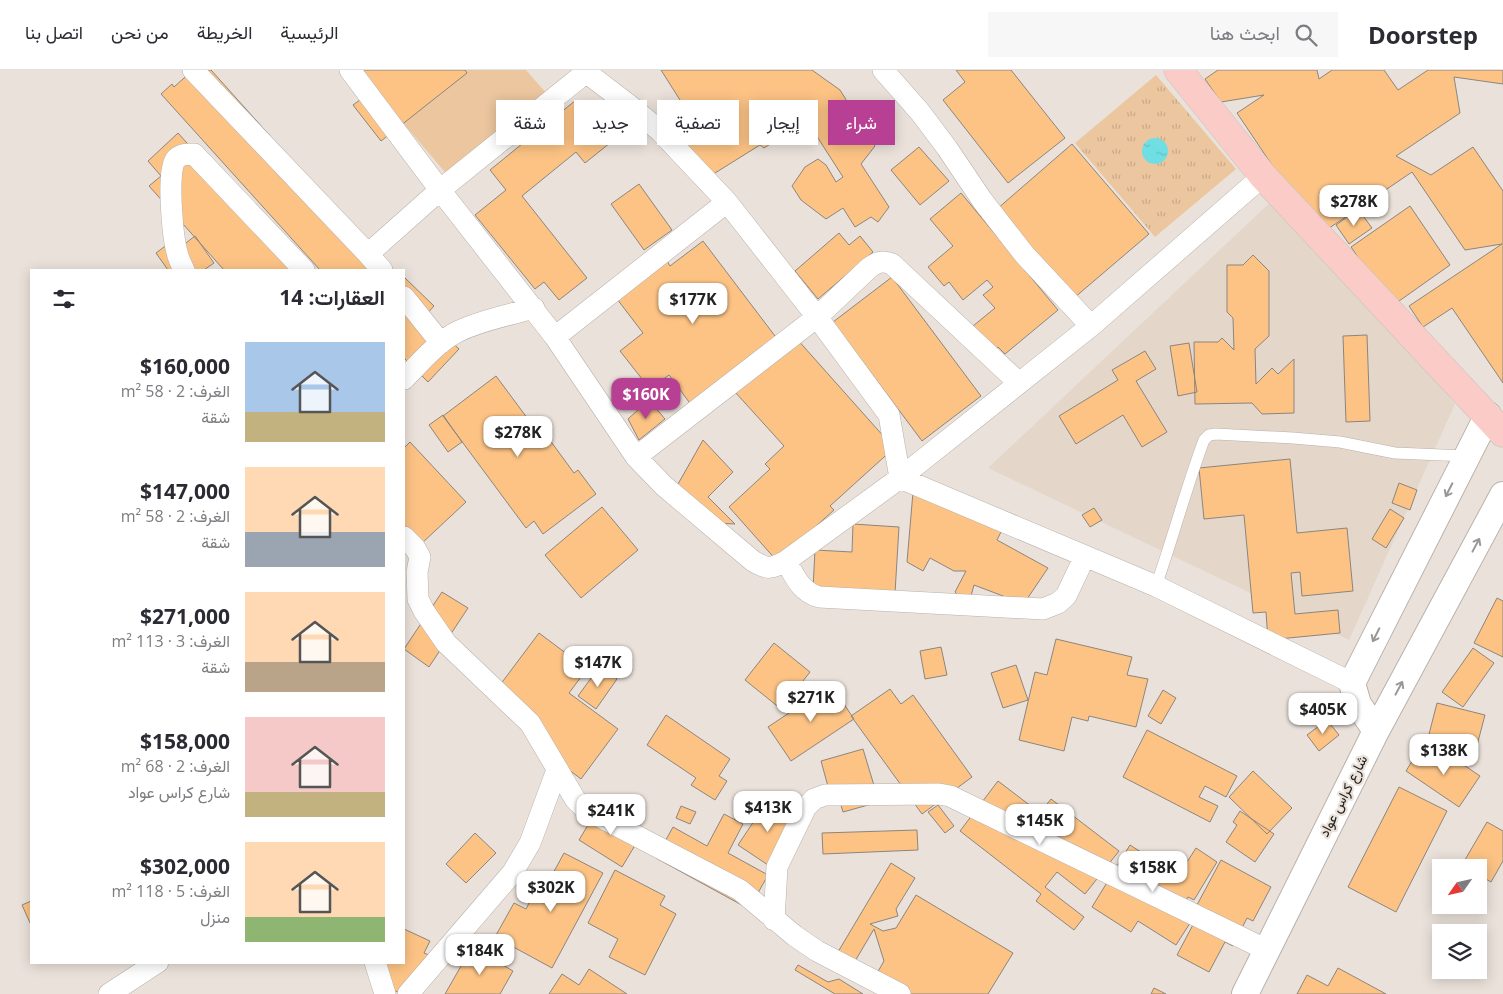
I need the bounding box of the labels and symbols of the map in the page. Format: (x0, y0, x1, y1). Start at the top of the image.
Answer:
pin: $278K (1319, 184, 1389, 227)
pin: $177K (658, 282, 728, 325)
pin: $160K (611, 378, 681, 420)
pin: $278K (483, 416, 553, 458)
one-way arrow (1444, 482, 1453, 497)
one-way arrow (1472, 538, 1481, 553)
one-way arrow (1371, 627, 1380, 642)
pin: $147K (563, 646, 633, 688)
pin: $271K (776, 680, 846, 723)
one-way arrow (1394, 681, 1404, 696)
pin: $405K (1288, 692, 1358, 735)
pin: $138K (1409, 734, 1479, 776)
street label: شارع كراس عواد (1314, 752, 1373, 841)
pin: $413K (733, 790, 803, 833)
pin: $241K (576, 794, 646, 836)
pin: $145K (1005, 804, 1075, 846)
pin: $158K (1118, 850, 1188, 893)
north arrow (1432, 859, 1488, 914)
pin: $302K (516, 870, 586, 913)
pin: $184K (445, 934, 515, 976)

